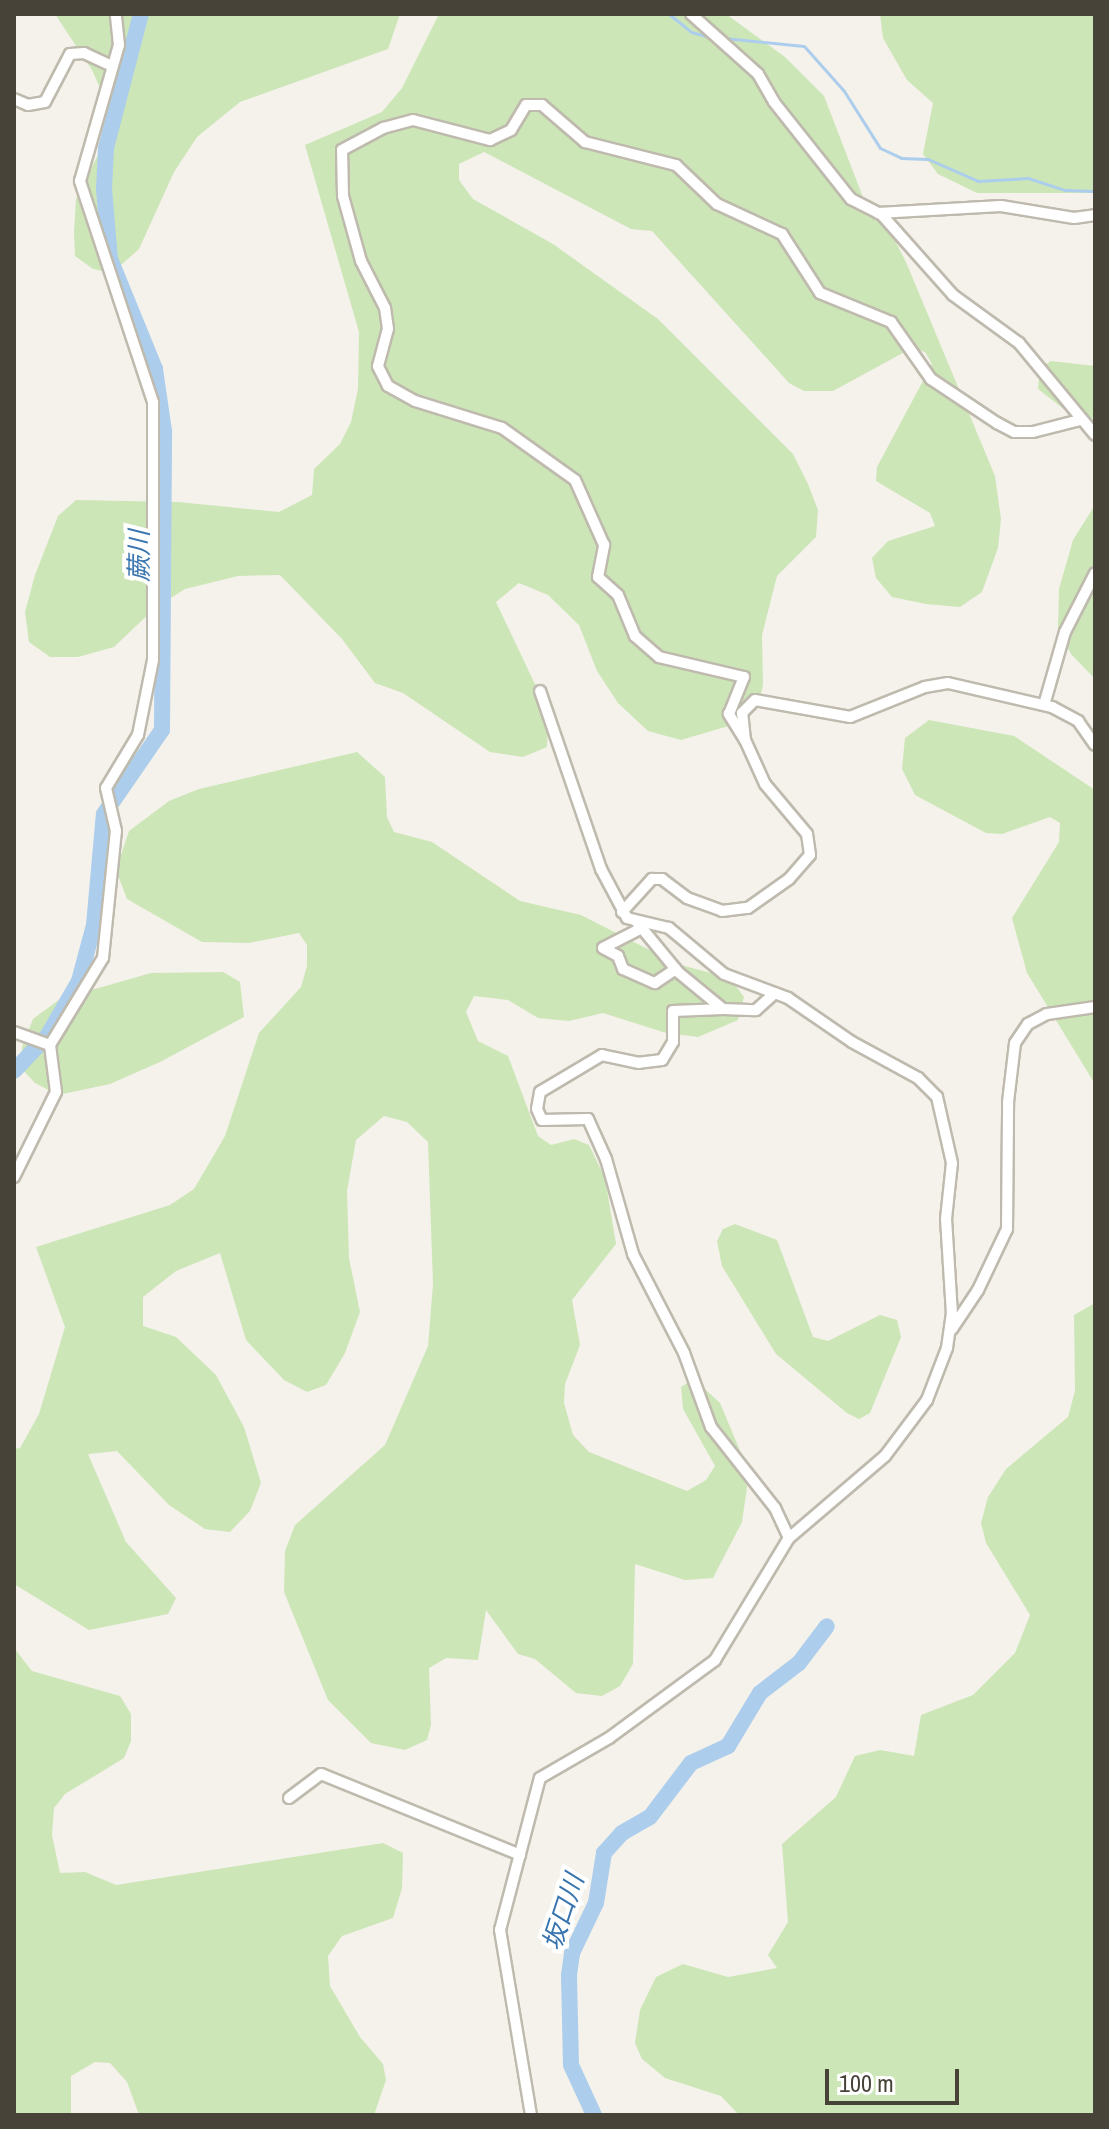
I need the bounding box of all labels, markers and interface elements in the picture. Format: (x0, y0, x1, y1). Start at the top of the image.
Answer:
water label: 蕨川 (123, 530, 155, 582)
water label: 坂口川 (536, 1870, 590, 1954)
scale bar (829, 2053, 963, 2103)
text: 100 m (839, 2067, 894, 2099)

